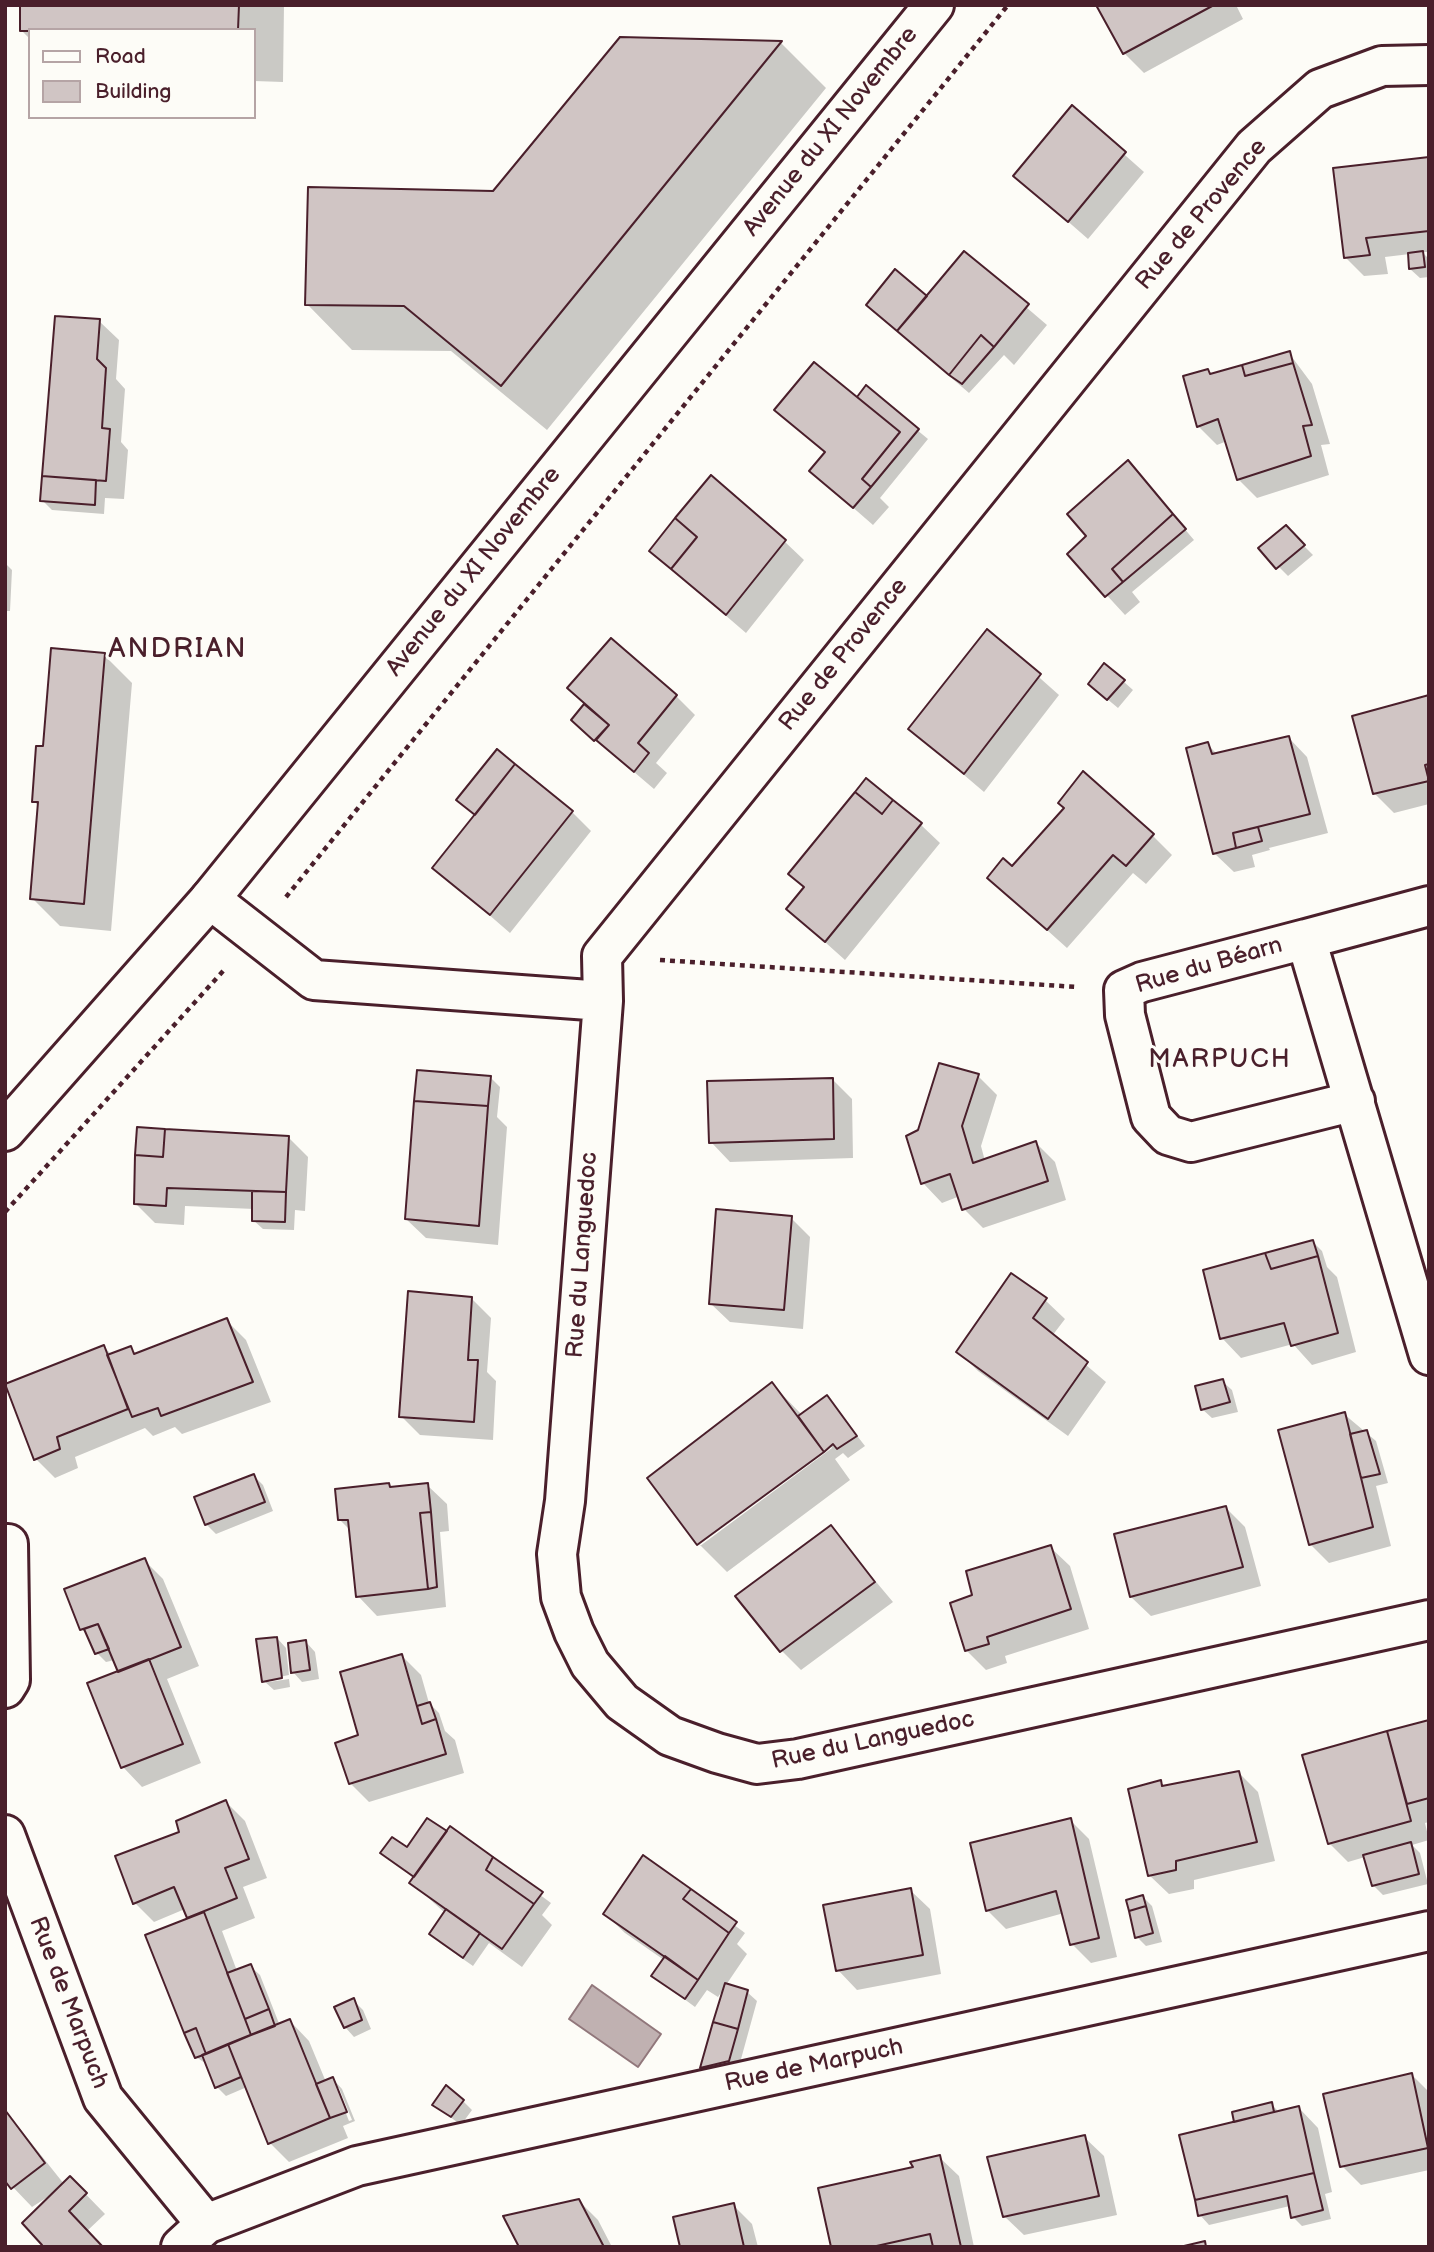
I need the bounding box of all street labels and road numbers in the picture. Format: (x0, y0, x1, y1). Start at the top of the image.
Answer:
street label: Avenue du XI Novembre (738, 21, 924, 243)
street label: Rue de Provence (1130, 134, 1274, 296)
street label: Avenue du XI Novembre (381, 461, 567, 683)
street label: Rue de Provence (774, 573, 914, 737)
street label: Rue du Béarn (1132, 931, 1286, 1001)
street label: Rue du Languedoc (561, 1151, 605, 1359)
street label: Rue du Languedoc (769, 1705, 977, 1777)
street label: Rue de Marpuch (22, 1913, 114, 2093)
street label: Rue de Marpuch (722, 2033, 906, 2099)

